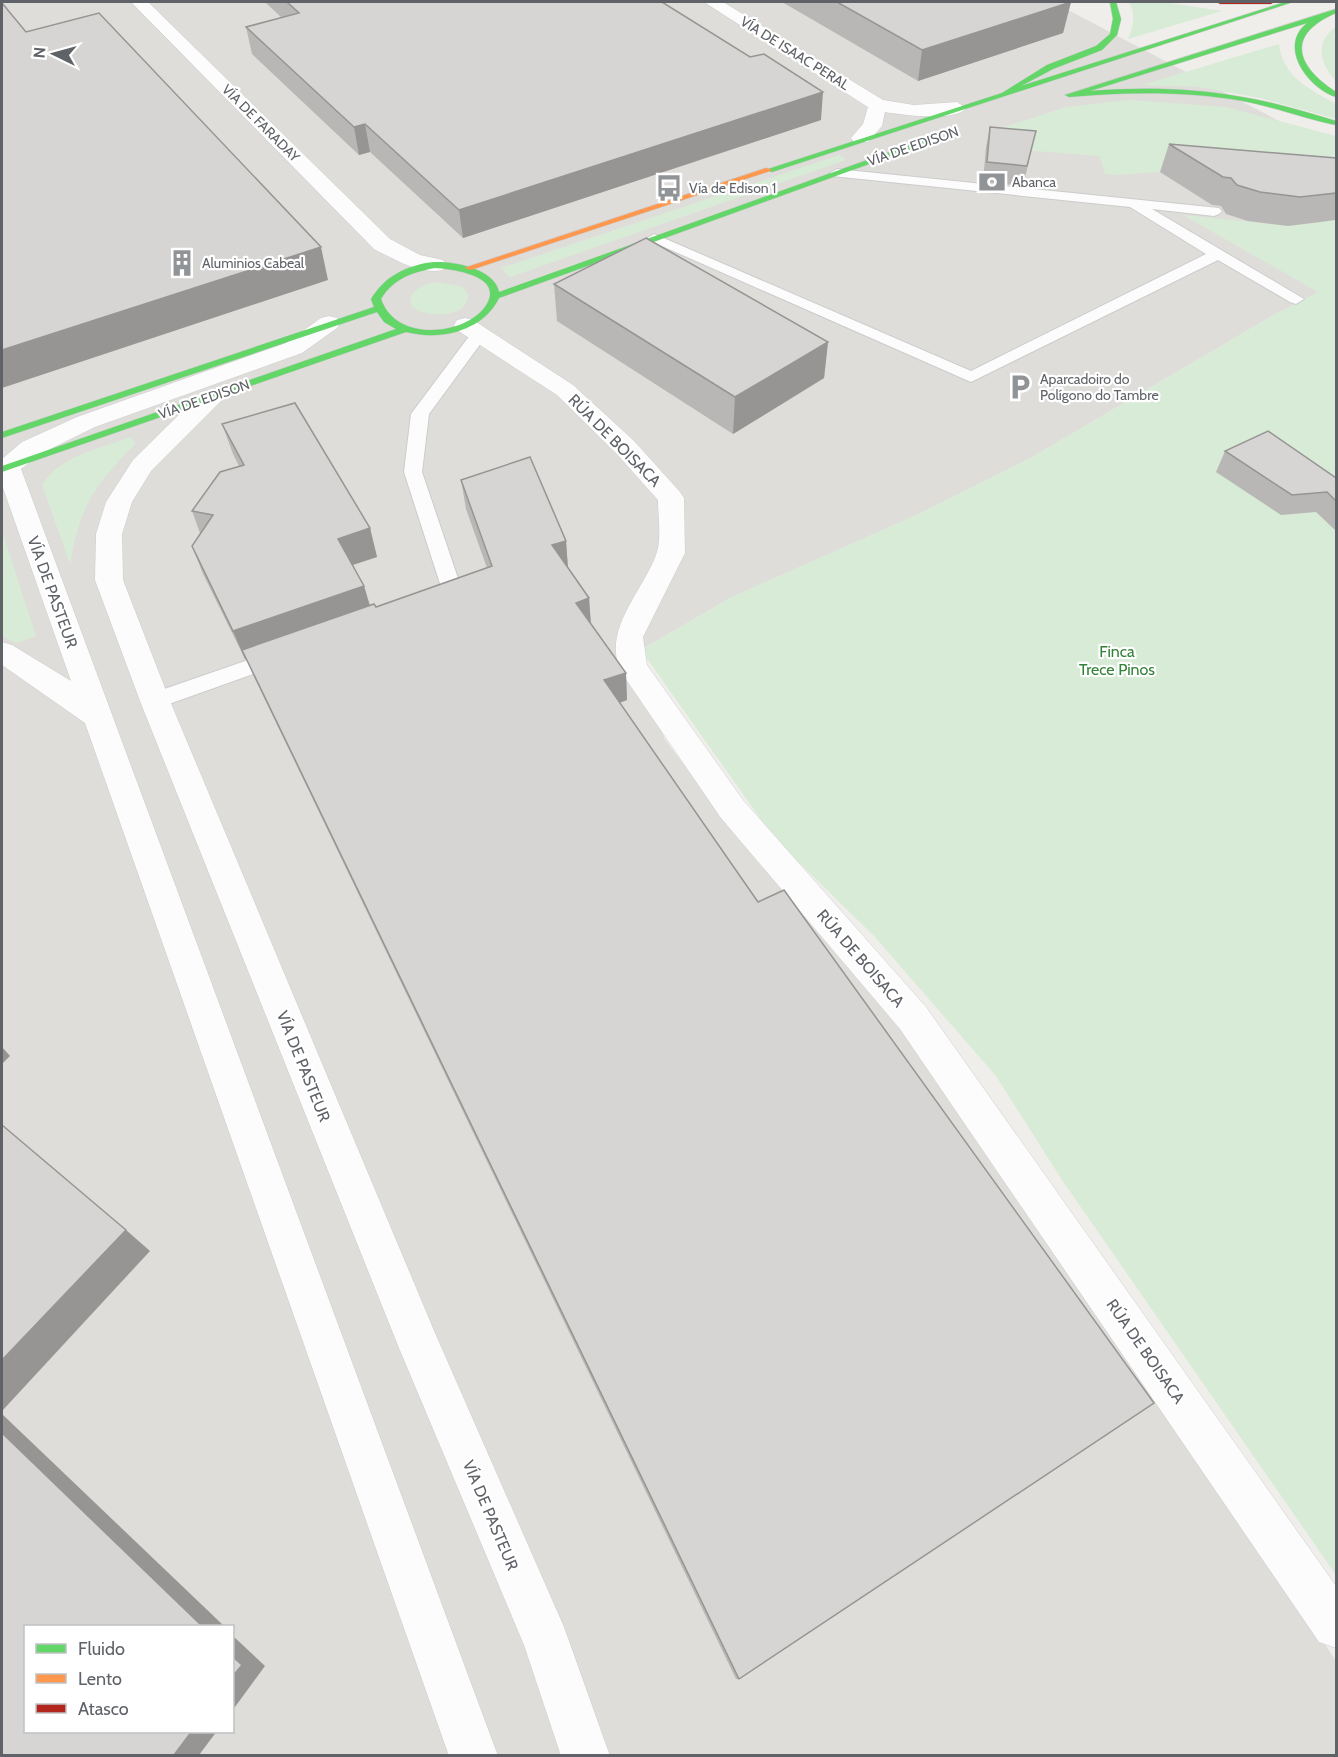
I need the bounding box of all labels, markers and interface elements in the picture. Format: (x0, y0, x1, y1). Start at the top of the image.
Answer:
street label: VÍA DE ISAAC PERAL (737, 12, 853, 94)
north arrow (24, 24, 84, 84)
text: N (30, 46, 50, 59)
street label: VÍA DE FARADAY (218, 80, 304, 166)
street label: VÍA DE EDISON (865, 122, 961, 170)
bank icon: Abanca (977, 167, 1007, 197)
bus stop icon: Vía de Edison 1 (654, 173, 684, 203)
place label: Abanca (1012, 173, 1056, 191)
place label: Vía de Edison 1 (689, 179, 776, 197)
building icon: Aluminios Cabeal (167, 248, 197, 278)
place label: Aluminios Cabeal (202, 254, 305, 272)
place label: Aparcadoiro do Polígono do Tambre (1040, 370, 1159, 404)
parking icon: Aparcadoiro do Polígono do Tambre (1005, 372, 1035, 402)
street label: VÍA DE EDISON (156, 375, 252, 423)
street label: RÚA DE BOISACA (564, 390, 665, 491)
street label: VÍA DE PASTEUR (23, 534, 82, 651)
park label: Finca Trece Pinos (1079, 642, 1155, 679)
street label: RÚA DE BOISACA (813, 906, 908, 1011)
street label: VÍA DE PASTEUR (273, 1008, 335, 1125)
street label: RÚA DE BOISACA (1102, 1295, 1189, 1407)
street label: VÍA DE PASTEUR (459, 1457, 522, 1573)
legend (24, 1625, 234, 1733)
text: Fluido (78, 1638, 125, 1660)
text: Lento (78, 1668, 122, 1690)
text: Atasco (78, 1698, 129, 1720)

